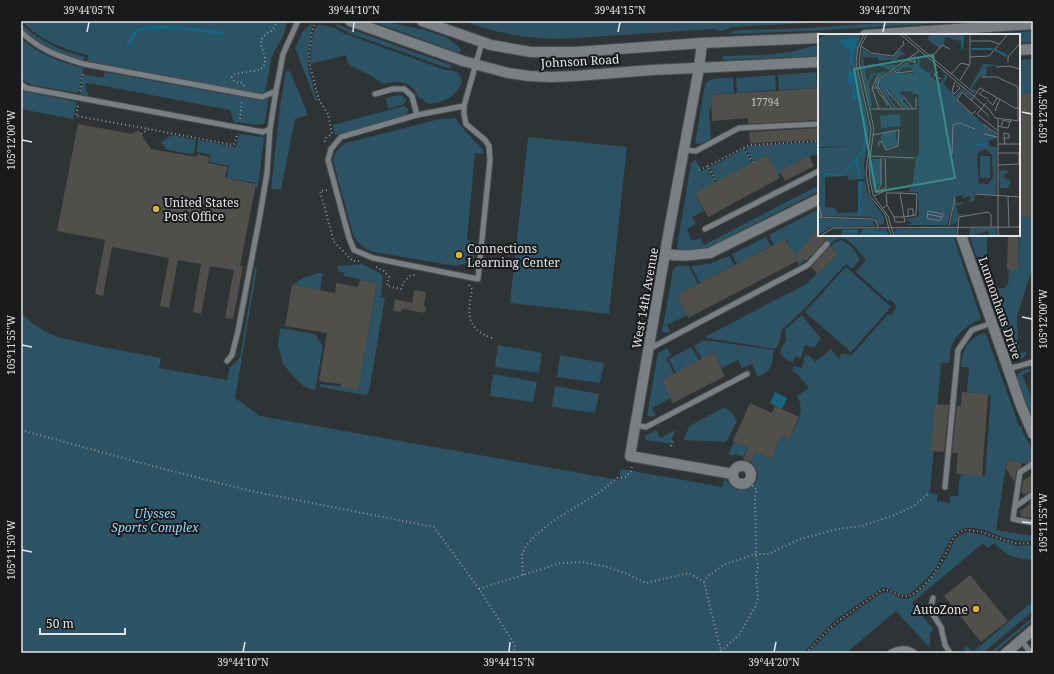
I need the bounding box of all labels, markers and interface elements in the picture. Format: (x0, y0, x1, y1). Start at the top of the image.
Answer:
text: 39°44'05"N (63, 3, 115, 17)
text: 39°44'10"N (328, 3, 380, 17)
text: 39°44'15"N (594, 3, 646, 17)
text: 39°44'20"N (859, 3, 911, 17)
inset map (818, 34, 1020, 236)
street label: Johnson Road (539, 50, 620, 72)
text: 105°12'05"W (1036, 84, 1050, 144)
house number: 17794 (751, 95, 779, 109)
text: 105°12'00"W (4, 110, 18, 170)
place label: United States Post Office (164, 194, 239, 225)
marker: United States Post Office (151, 204, 161, 214)
place label: Connections Learning Center (467, 240, 560, 271)
street label: West 14th Avenue (628, 246, 662, 350)
marker: Connections Learning Center (454, 250, 464, 260)
street label: Lunnonhaus Drive (974, 254, 1026, 362)
text: 105°12'00"W (1036, 289, 1050, 349)
text: 105°11'55"W (4, 315, 18, 375)
text: 105°11'55"W (1036, 493, 1050, 553)
park label: Ulysses Sports Complex (111, 505, 199, 536)
text: 105°11'50"W (4, 520, 18, 580)
place label: AutoZone (913, 601, 968, 618)
marker: AutoZone (971, 604, 981, 614)
scale bar (40, 610, 125, 636)
text: 50 m (46, 615, 74, 632)
text: 39°44'10"N (217, 655, 269, 669)
text: 39°44'15"N (483, 655, 535, 669)
text: 39°44'20"N (748, 655, 800, 669)

